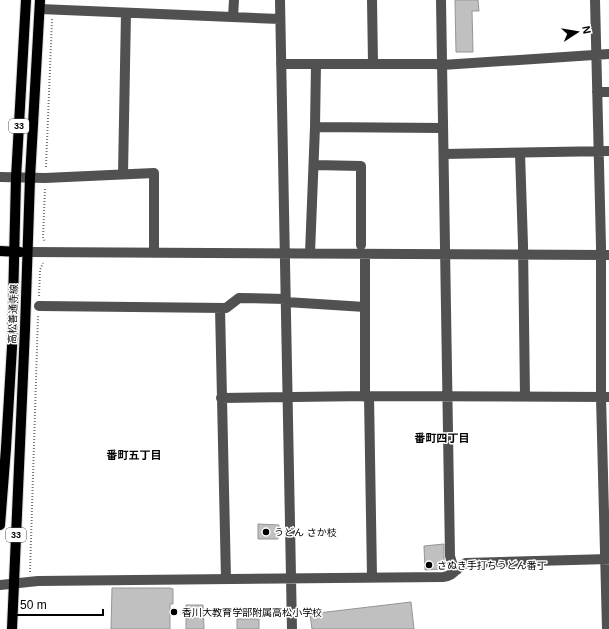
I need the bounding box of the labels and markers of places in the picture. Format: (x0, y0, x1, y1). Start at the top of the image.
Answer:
marker: うどん さか枝 (261, 527, 271, 537)
place label: うどん さか枝 (274, 527, 337, 538)
marker: さぬき手打ちうどん番丁 (424, 560, 434, 570)
place label: さぬき手打ちうどん番丁 (437, 560, 547, 571)
marker: 香川大教育学部附属高松小学校 (169, 607, 179, 617)
place label: 香川大教育学部附属高松小学校 (182, 607, 322, 618)

